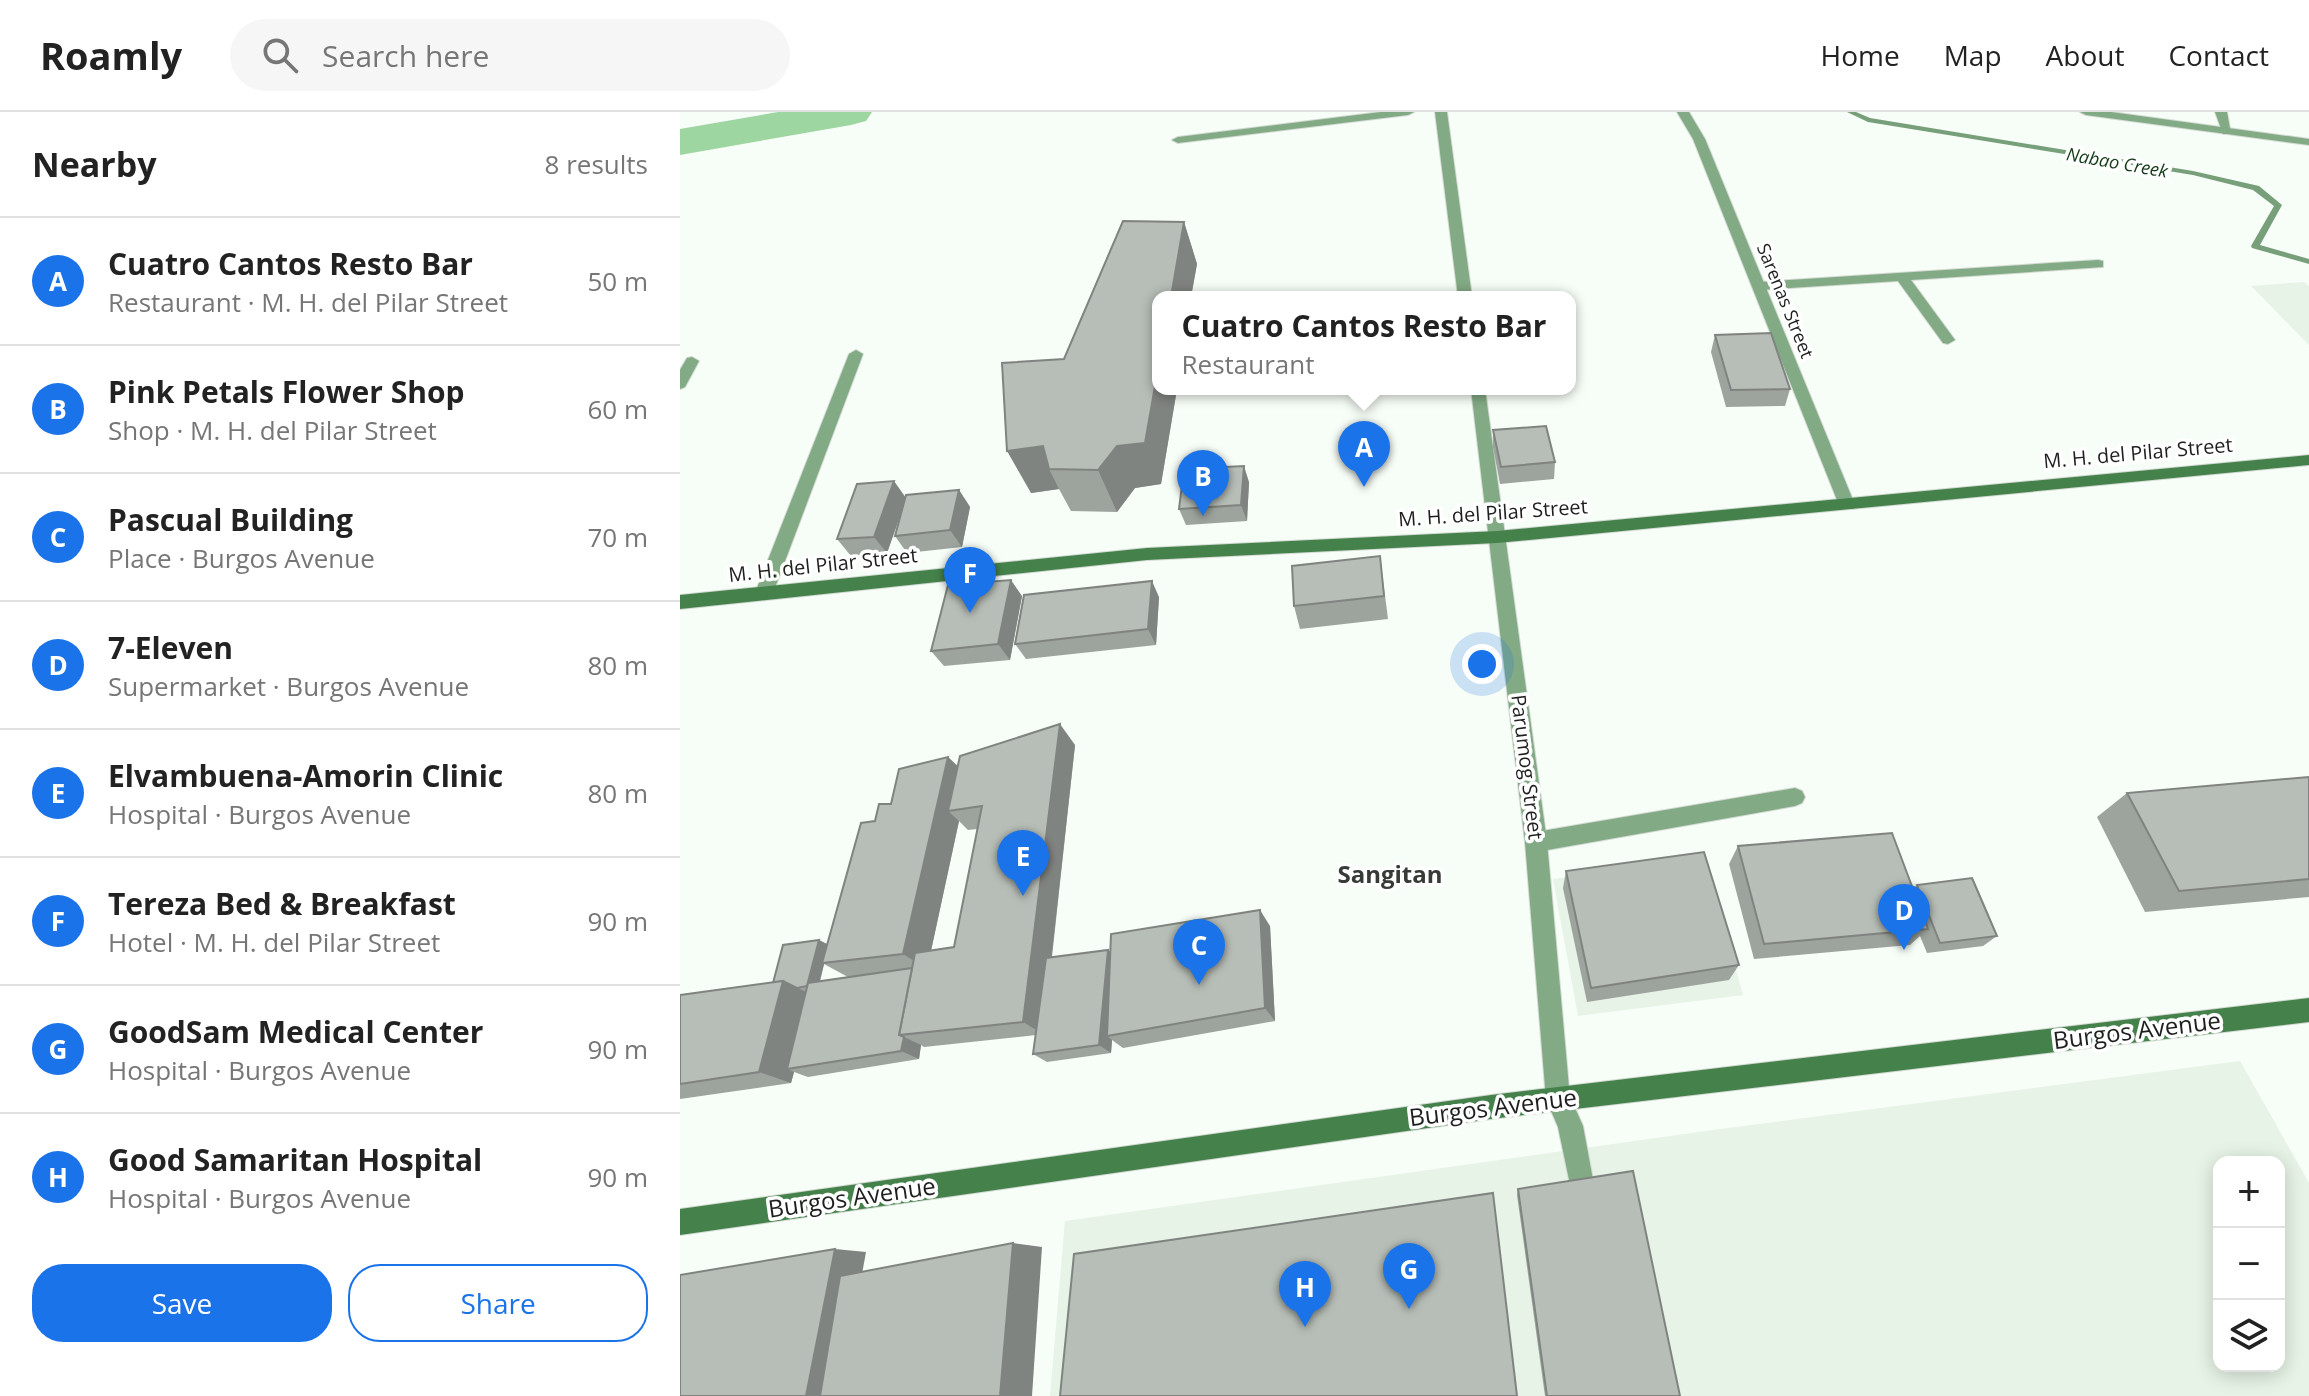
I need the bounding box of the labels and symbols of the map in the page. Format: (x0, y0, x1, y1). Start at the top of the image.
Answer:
water label: Nabao Creek (2065, 141, 2171, 183)
street label: Sarenas Street (1752, 240, 1820, 362)
pin: A (1338, 421, 1390, 487)
street label: M. H. del Pilar Street (2042, 431, 2234, 474)
pin: B (1177, 450, 1229, 516)
street label: M. H. del Pilar Street (1397, 492, 1589, 533)
street label: M. H. del Pilar Street (727, 541, 919, 588)
pin: F (944, 547, 996, 613)
your location (1462, 644, 1502, 684)
street label: Parumog Street (1505, 693, 1550, 841)
pin: E (997, 830, 1049, 896)
district label: Sangitan (1337, 857, 1443, 890)
pin: D (1878, 884, 1930, 950)
pin: C (1173, 919, 1225, 985)
street label: Burgos Avenue (2051, 1003, 2223, 1056)
street label: Burgos Avenue (1407, 1080, 1579, 1133)
street label: Burgos Avenue (766, 1168, 938, 1225)
pin: G (1383, 1243, 1435, 1309)
pin: H (1279, 1261, 1331, 1327)

